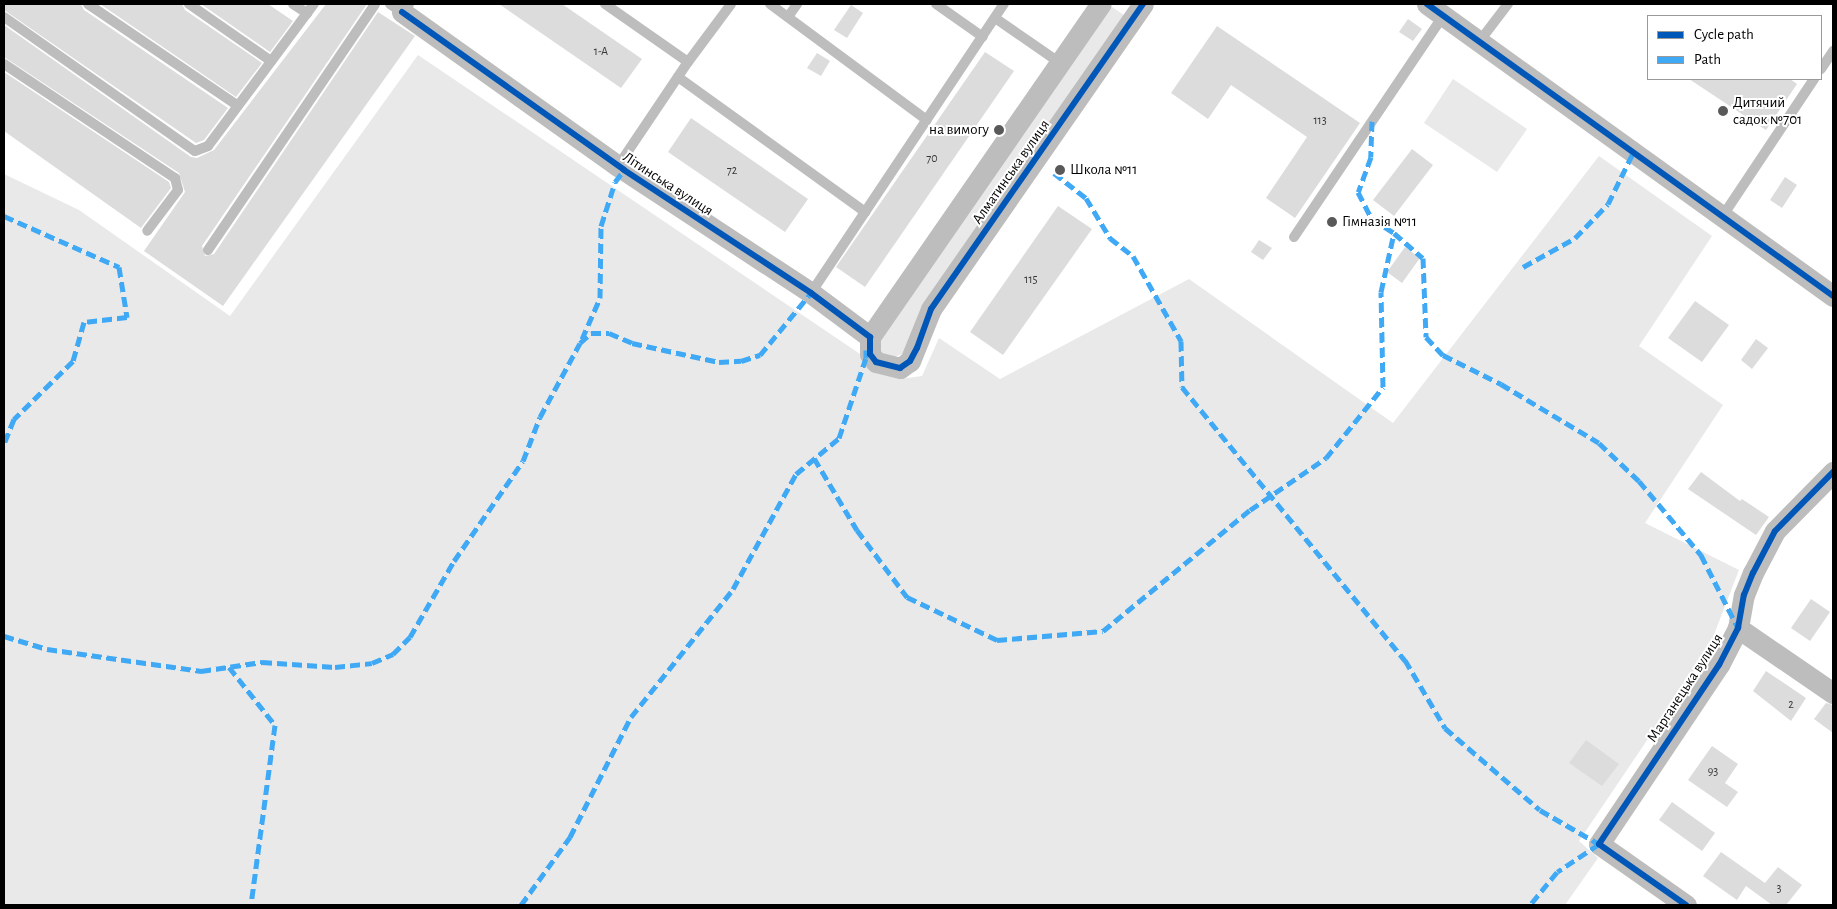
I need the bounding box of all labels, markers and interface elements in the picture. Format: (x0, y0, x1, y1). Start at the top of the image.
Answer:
legend (1647, 15, 1822, 80)
text: Cycle path (1694, 27, 1754, 42)
house number: 1-А (594, 45, 608, 59)
text: Path (1694, 52, 1721, 67)
place label: Дитячий садок №701 (1733, 93, 1802, 128)
marker: Дитячий садок №701 (1717, 105, 1729, 117)
house number: 113 (1313, 114, 1327, 128)
street label: Алматинська вулиця (968, 116, 1054, 228)
place label: на вимогу (929, 121, 989, 139)
marker: на вимогу (993, 124, 1005, 136)
street label: Літинська вулиця (619, 148, 717, 220)
house number: 70 (926, 152, 938, 166)
place label: Школа №11 (1070, 161, 1137, 179)
house number: 72 (727, 164, 737, 178)
marker: Школа №11 (1054, 164, 1066, 176)
place label: Гімназія №11 (1342, 213, 1417, 231)
marker: Гімназія №11 (1326, 216, 1338, 228)
house number: 115 (1024, 273, 1038, 287)
street label: Марганецька вулиця (1643, 630, 1727, 746)
house number: 2 (1788, 698, 1794, 712)
house number: 93 (1708, 765, 1718, 779)
house number: 3 (1777, 882, 1781, 896)

